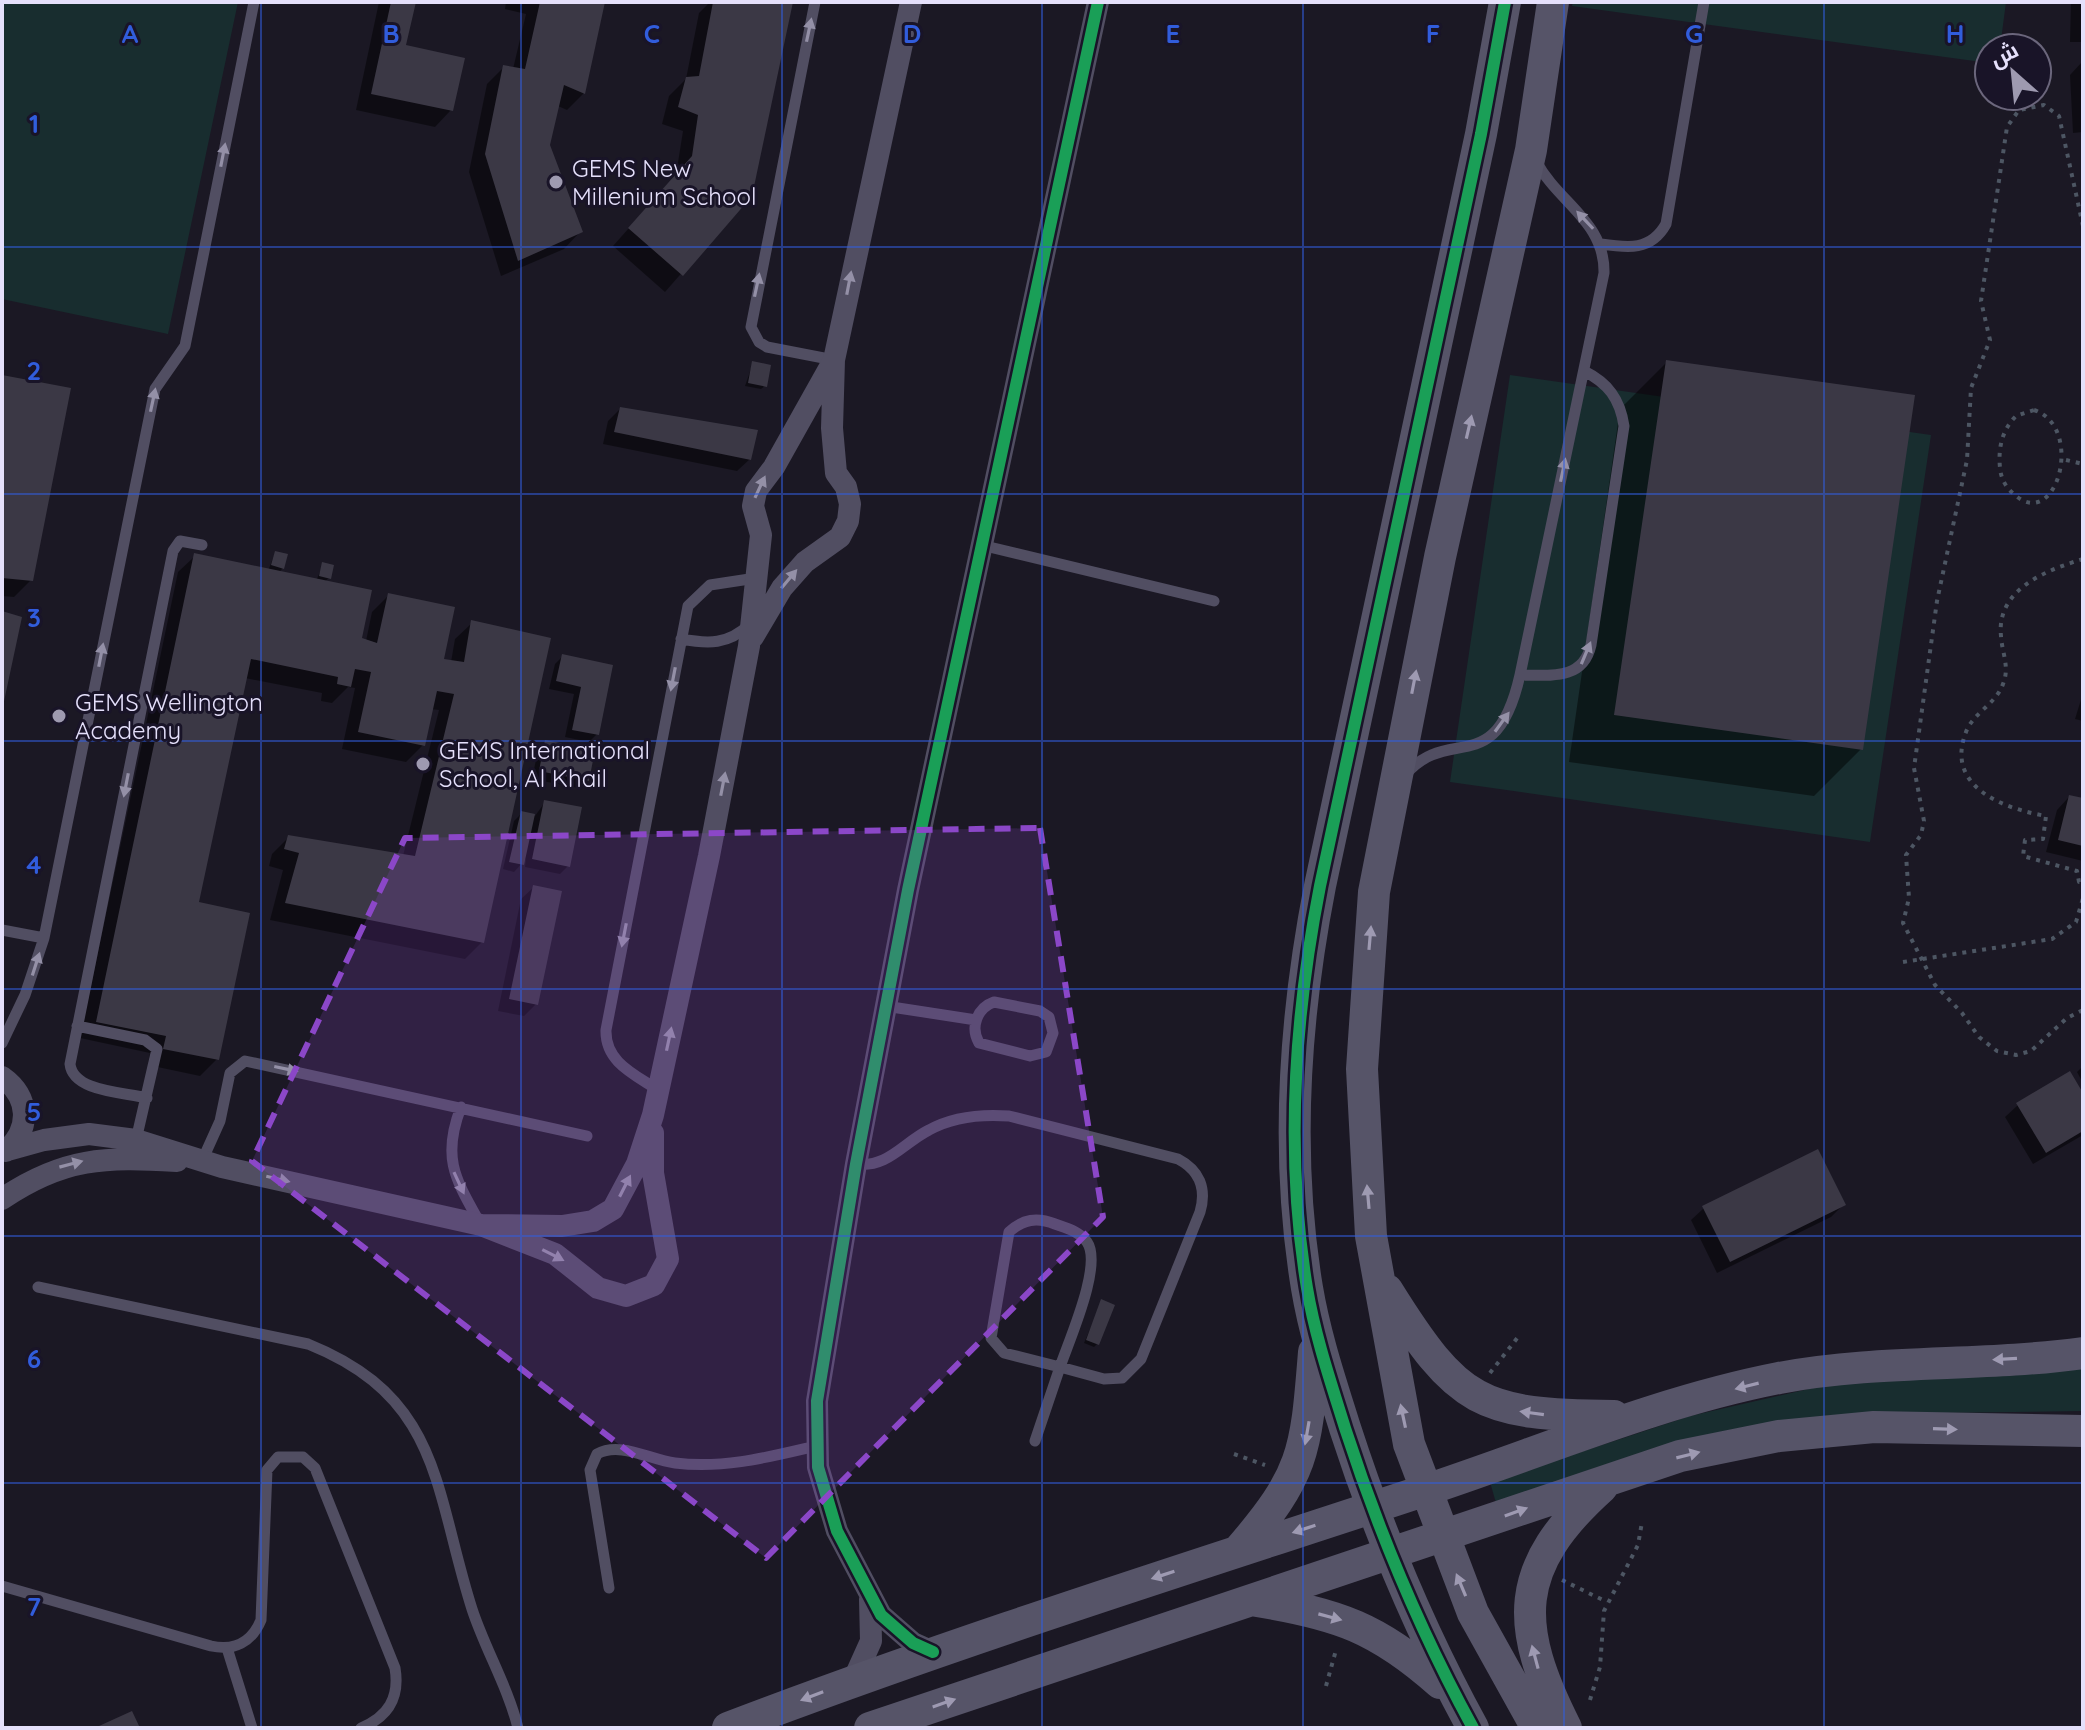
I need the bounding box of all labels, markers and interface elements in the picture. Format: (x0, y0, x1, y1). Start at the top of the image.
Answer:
text: A (122, 17, 139, 50)
text: B (382, 17, 400, 50)
text: C (644, 17, 660, 50)
text: D (903, 17, 921, 50)
text: E (1166, 17, 1180, 50)
text: F (1426, 17, 1440, 50)
text: G (1685, 17, 1703, 50)
text: H (1946, 17, 1964, 50)
one-way arrow (803, 18, 816, 43)
north arrow (1973, 32, 2053, 112)
text: ش (1985, 35, 2023, 73)
text: 1 (29, 107, 39, 140)
one-way arrow (218, 142, 230, 167)
place label: GEMS New Millenium School (572, 153, 757, 211)
marker: GEMS New Millenium School (547, 173, 565, 191)
one-way arrow (1577, 211, 1595, 230)
one-way arrow (843, 270, 856, 295)
one-way arrow (751, 272, 764, 297)
text: 2 (27, 354, 41, 387)
one-way arrow (147, 387, 160, 412)
one-way arrow (1463, 415, 1476, 440)
one-way arrow (1557, 457, 1570, 482)
one-way arrow (753, 476, 767, 499)
one-way arrow (780, 570, 797, 590)
text: 3 (27, 601, 41, 634)
one-way arrow (96, 642, 108, 667)
one-way arrow (1580, 642, 1593, 665)
one-way arrow (666, 667, 679, 692)
one-way arrow (1409, 669, 1421, 694)
place label: GEMS Wellington Academy (75, 687, 263, 745)
marker: GEMS Wellington Academy (50, 707, 68, 725)
one-way arrow (1494, 711, 1509, 732)
place label: GEMS International School, Al Khail (439, 735, 650, 793)
marker: GEMS International School, Al Khail (414, 755, 432, 773)
one-way arrow (717, 772, 729, 797)
one-way arrow (119, 773, 132, 798)
text: 4 (26, 848, 42, 881)
one-way arrow (617, 923, 630, 948)
one-way arrow (1364, 925, 1377, 950)
one-way arrow (30, 952, 43, 976)
one-way arrow (663, 1026, 676, 1051)
one-way arrow (273, 1063, 298, 1076)
text: 5 (27, 1095, 41, 1128)
one-way arrow (59, 1158, 84, 1170)
one-way arrow (452, 1171, 466, 1194)
one-way arrow (266, 1174, 291, 1186)
one-way arrow (619, 1174, 632, 1197)
one-way arrow (1361, 1184, 1374, 1209)
one-way arrow (542, 1248, 565, 1261)
text: 6 (27, 1342, 41, 1375)
one-way arrow (1992, 1353, 2017, 1366)
one-way arrow (1735, 1381, 1760, 1393)
one-way arrow (1396, 1403, 1409, 1428)
one-way arrow (1519, 1406, 1544, 1419)
one-way arrow (1300, 1421, 1312, 1446)
one-way arrow (1933, 1423, 1958, 1436)
one-way arrow (1675, 1448, 1700, 1460)
one-way arrow (1504, 1505, 1528, 1517)
one-way arrow (1292, 1524, 1316, 1536)
one-way arrow (1151, 1569, 1175, 1581)
one-way arrow (1454, 1573, 1468, 1597)
text: 7 (27, 1590, 41, 1623)
one-way arrow (1317, 1611, 1342, 1623)
one-way arrow (1528, 1644, 1541, 1668)
one-way arrow (800, 1690, 824, 1703)
one-way arrow (932, 1696, 956, 1708)

